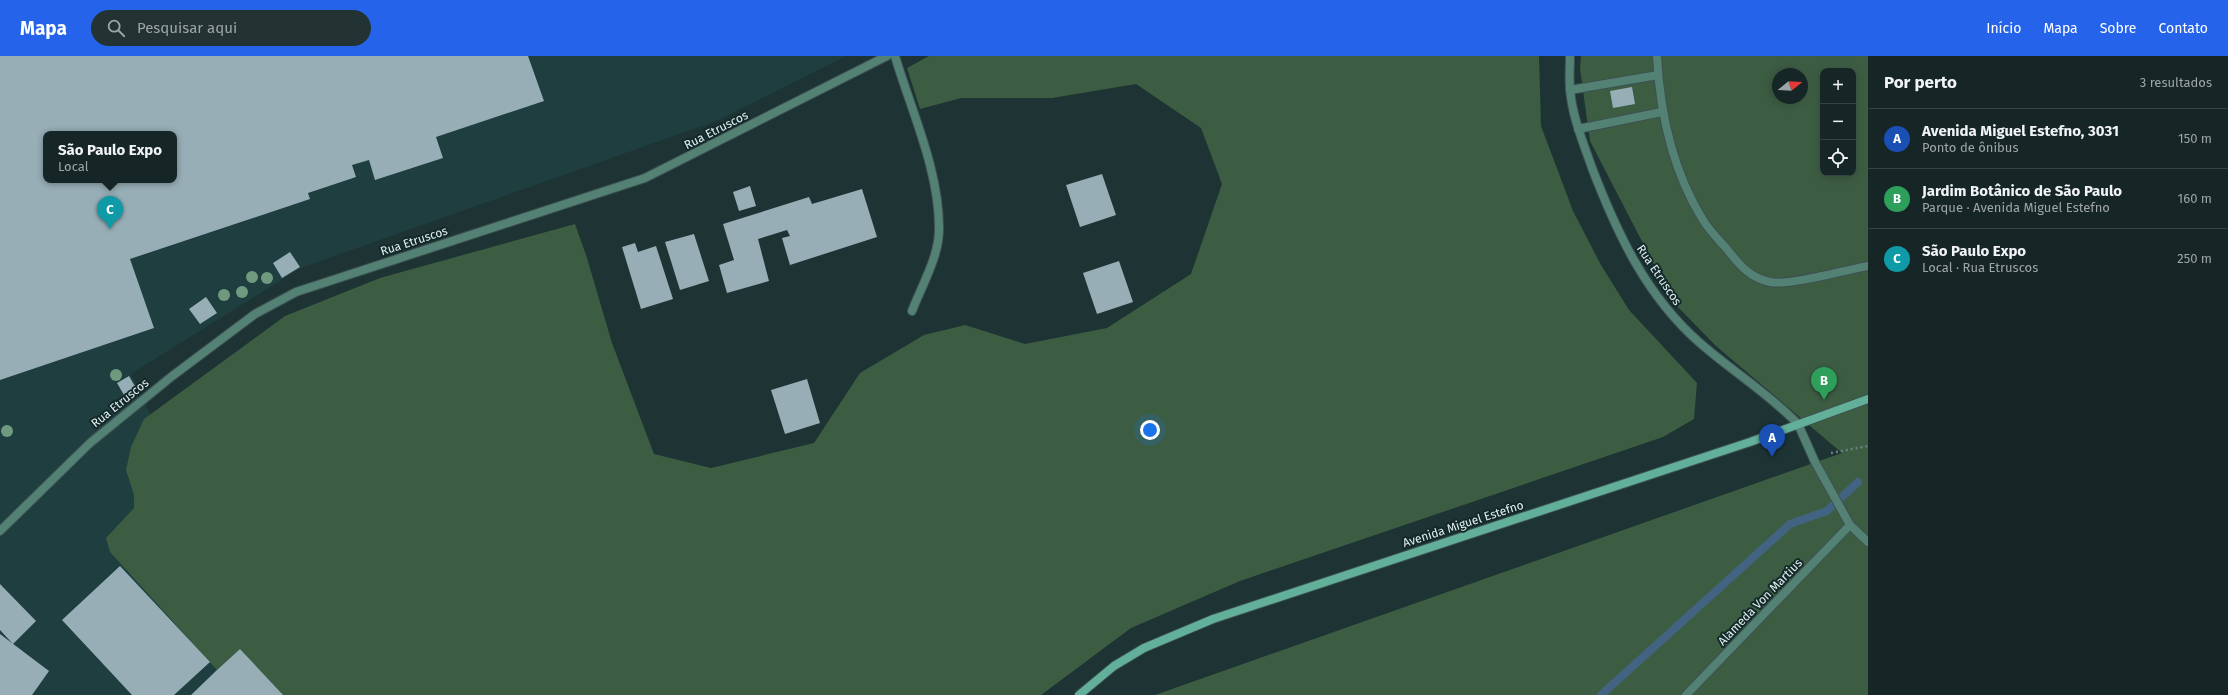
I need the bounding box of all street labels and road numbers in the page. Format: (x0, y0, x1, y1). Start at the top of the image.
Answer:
street label: Rua Etruscos (682, 108, 751, 152)
street label: Rua Etruscos (379, 223, 450, 258)
street label: Rua Etruscos (1634, 242, 1685, 308)
street label: Rua Etruscos (88, 375, 152, 430)
street label: Avenida Miguel Estefno (1401, 498, 1525, 550)
street label: Alameda Von Martius (1715, 556, 1805, 648)

